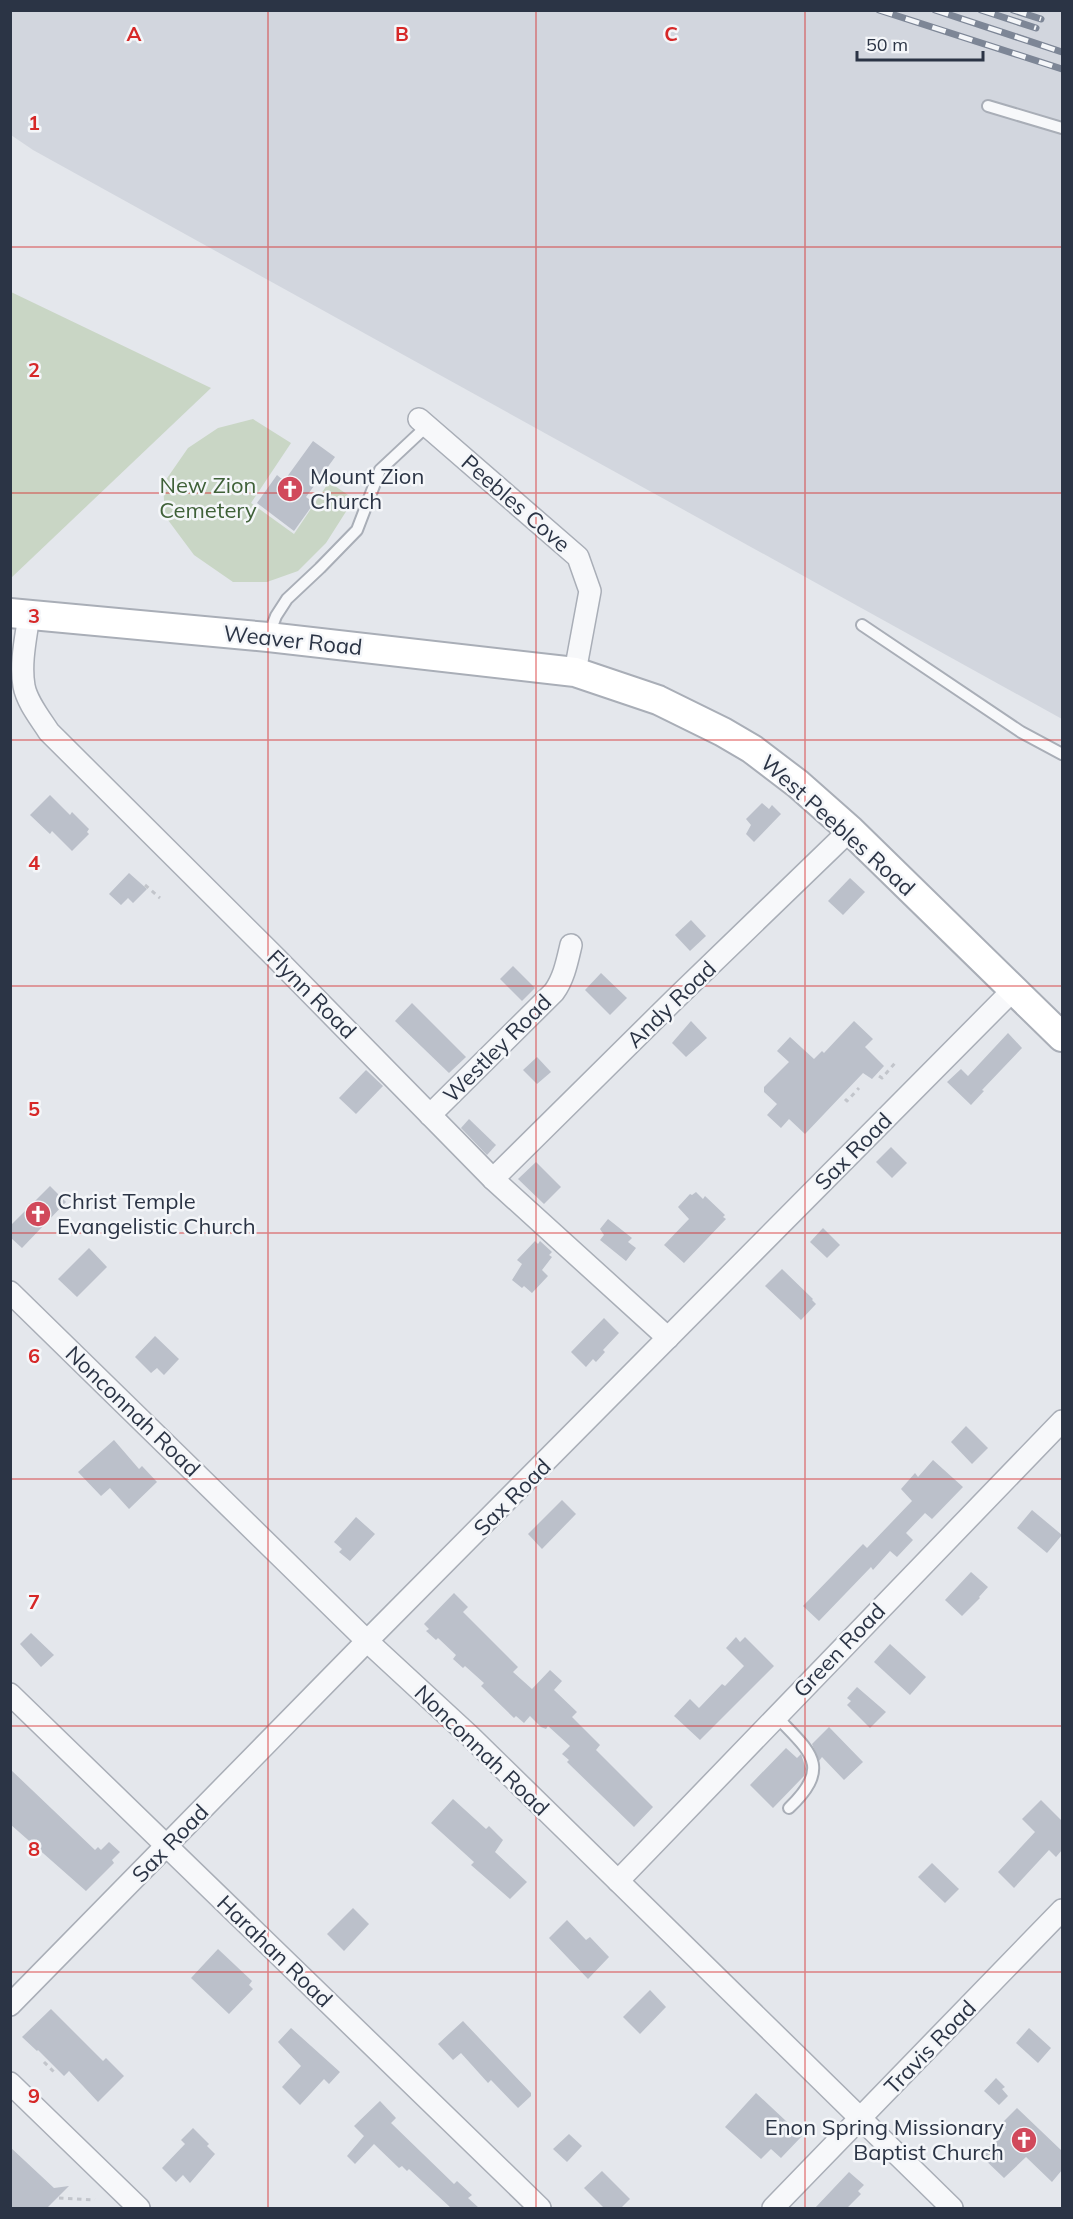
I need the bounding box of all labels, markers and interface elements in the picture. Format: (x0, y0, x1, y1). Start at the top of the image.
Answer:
text: A (127, 21, 142, 46)
text: B (395, 21, 409, 46)
text: C (664, 21, 678, 46)
scale bar (857, 24, 983, 62)
text: 50 m (866, 33, 908, 56)
text: 1 (28, 110, 40, 135)
text: 2 (28, 357, 40, 382)
street label: Peebles Cove (456, 448, 576, 558)
place label: Mount Zion Church (310, 462, 424, 515)
park label: New Zion Cemetery (159, 471, 257, 524)
church icon: Mount Zion Church (275, 474, 305, 504)
text: 3 (28, 603, 40, 628)
street label: Weaver Road (222, 619, 364, 661)
street label: West Peebles Road (755, 748, 921, 902)
text: 4 (28, 850, 40, 875)
street label: Flynn Road (262, 944, 362, 1044)
street label: Andy Road (620, 954, 722, 1054)
street label: Westley Road (437, 988, 557, 1108)
text: 5 (28, 1096, 40, 1121)
street label: Sax Road (808, 1106, 898, 1196)
place label: Christ Temple Evangelistic Church (57, 1187, 256, 1240)
church icon: Christ Temple Evangelistic Church (23, 1199, 53, 1229)
street label: Nonconnah Road (60, 1340, 206, 1482)
text: 6 (28, 1343, 40, 1368)
street label: Sax Road (467, 1452, 557, 1542)
text: 7 (28, 1589, 40, 1614)
street label: Green Road (787, 1597, 891, 1703)
street label: Nonconnah Road (409, 1679, 555, 1821)
street label: Sax Road (126, 1798, 214, 1888)
text: 8 (28, 1836, 40, 1861)
street label: Harahan Road (211, 1889, 339, 2013)
street label: Travis Road (878, 1994, 982, 2100)
text: 9 (28, 2083, 40, 2108)
place label: Enon Spring Missionary Baptist Church (765, 2113, 1004, 2166)
church icon: Enon Spring Missionary Baptist Church (1009, 2125, 1039, 2155)

